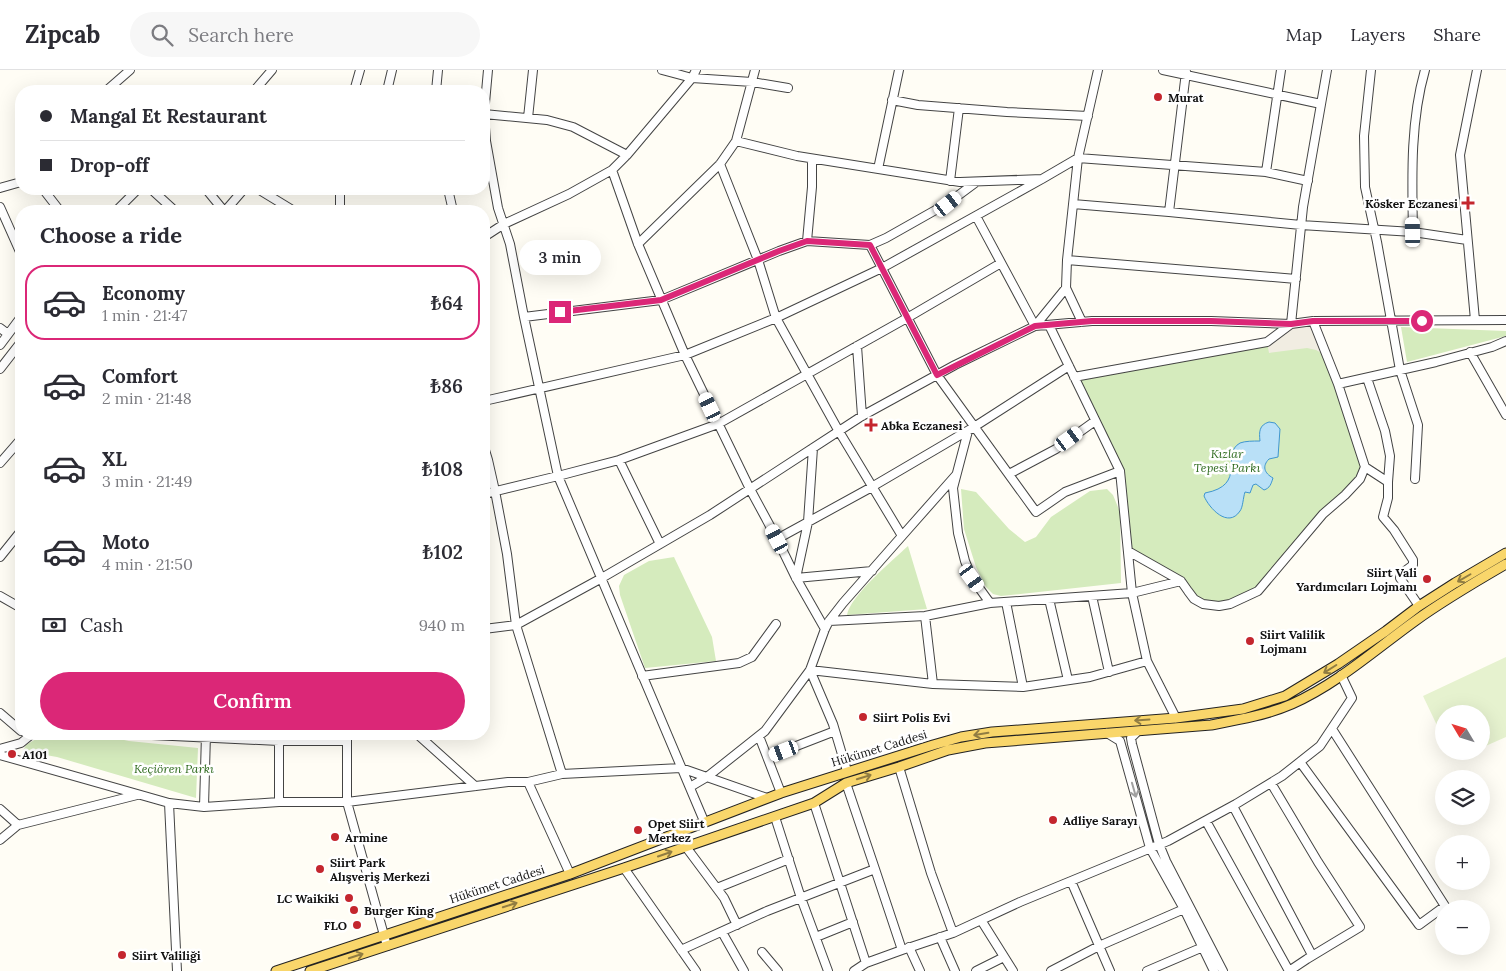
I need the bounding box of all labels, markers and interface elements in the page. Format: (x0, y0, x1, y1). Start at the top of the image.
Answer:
search box (130, 12, 480, 57)
text: Zipcab (25, 19, 100, 50)
icon: search (148, 21, 176, 49)
text: Search here (188, 23, 294, 47)
text: Map (1286, 23, 1322, 46)
text: Layers (1350, 23, 1405, 46)
text: Share (1433, 23, 1481, 46)
place label: Murat (1168, 90, 1205, 105)
marker: Murat (1152, 91, 1164, 103)
text: Mangal Et Restaurant (70, 104, 267, 128)
text: Drop-off (70, 153, 149, 177)
car (931, 189, 964, 219)
place label: Kösker Eczanesi (1365, 196, 1458, 211)
marker: Kösker Eczanesi (1462, 197, 1474, 209)
car (1405, 217, 1420, 247)
text: Choose a ride (40, 221, 182, 249)
callout: 3 min (519, 240, 601, 274)
text: 3 min (539, 247, 581, 267)
icon: car (42, 280, 87, 325)
text: Economy (102, 281, 185, 305)
text: ₺64 (431, 291, 463, 315)
route end (549, 301, 571, 323)
text: 1 min · 21:47 (102, 305, 187, 325)
route start (1411, 310, 1433, 332)
icon: car (42, 363, 87, 408)
text: Comfort (102, 364, 178, 388)
text: ₺86 (430, 374, 463, 398)
text: 2 min · 21:48 (102, 388, 192, 408)
car (696, 390, 723, 424)
place label: Abka Eczanesi (881, 418, 962, 433)
marker: Abka Eczanesi (865, 419, 877, 431)
car (1052, 424, 1085, 454)
icon: car (42, 446, 87, 491)
park label: Kızlar Tepesi Parkı (1194, 446, 1260, 475)
text: XL (102, 447, 127, 471)
text: ₺108 (422, 457, 463, 481)
text: 3 min · 21:49 (102, 471, 192, 491)
car (763, 522, 790, 556)
icon: car (42, 529, 87, 574)
text: Moto (102, 530, 149, 554)
text: ₺102 (423, 540, 463, 564)
text: 4 min · 21:50 (102, 554, 193, 574)
car (957, 561, 986, 595)
place label: Siirt Vali Yardımcıları Lojmanı (1296, 565, 1417, 594)
marker: Siirt Vali Yardımcıları Lojmanı (1421, 573, 1433, 585)
one-way arrow (1457, 573, 1471, 583)
icon: cash (40, 611, 68, 639)
text: Cash (80, 613, 123, 637)
text: 940 m (419, 615, 465, 635)
place label: Siirt Valilik Lojmanı (1260, 627, 1325, 656)
marker: Siirt Valilik Lojmanı (1244, 635, 1256, 647)
one-way arrow (1323, 664, 1337, 675)
button: Confirm (40, 672, 465, 730)
north arrow (1435, 705, 1490, 760)
map controls (1435, 705, 1490, 955)
place label: Siirt Polis Evi (873, 710, 950, 725)
marker: Siirt Polis Evi (857, 711, 869, 723)
one-way arrow (1135, 716, 1151, 725)
street label: Hükümet Caddesi (829, 726, 929, 770)
one-way arrow (973, 729, 989, 739)
car (767, 739, 800, 763)
place label: A101 (22, 747, 48, 762)
marker: A101 (6, 748, 18, 760)
park label: Keçiören Parkı (134, 761, 214, 776)
button: layers (1435, 770, 1490, 825)
one-way arrow (856, 772, 872, 782)
one-way arrow (1129, 781, 1139, 797)
place label: Adliye Sarayı (1063, 813, 1138, 828)
marker: Adliye Sarayı (1047, 814, 1059, 826)
place label: Opet Siirt Merkez (648, 816, 706, 845)
marker: Opet Siirt Merkez (632, 824, 644, 836)
place label: Armine (345, 830, 388, 845)
marker: Armine (329, 831, 341, 843)
button: + (1435, 835, 1490, 890)
one-way arrow (656, 849, 672, 858)
place label: Siirt Park Alışveriş Merkezi (330, 855, 430, 884)
street label: Hükümet Caddesi (448, 862, 546, 906)
marker: Siirt Park Alışveriş Merkezi (314, 863, 326, 875)
place label: LC Waikiki (277, 891, 339, 906)
marker: LC Waikiki (343, 892, 355, 904)
one-way arrow (502, 900, 518, 910)
button: − (1435, 900, 1490, 955)
place label: Burger King (364, 903, 435, 918)
marker: Burger King (348, 904, 360, 916)
place label: FLO (324, 918, 347, 933)
marker: FLO (351, 919, 363, 931)
place label: Siirt Valiliği (132, 948, 201, 963)
marker: Siirt Valiliği (116, 949, 128, 961)
one-way arrow (348, 951, 363, 960)

